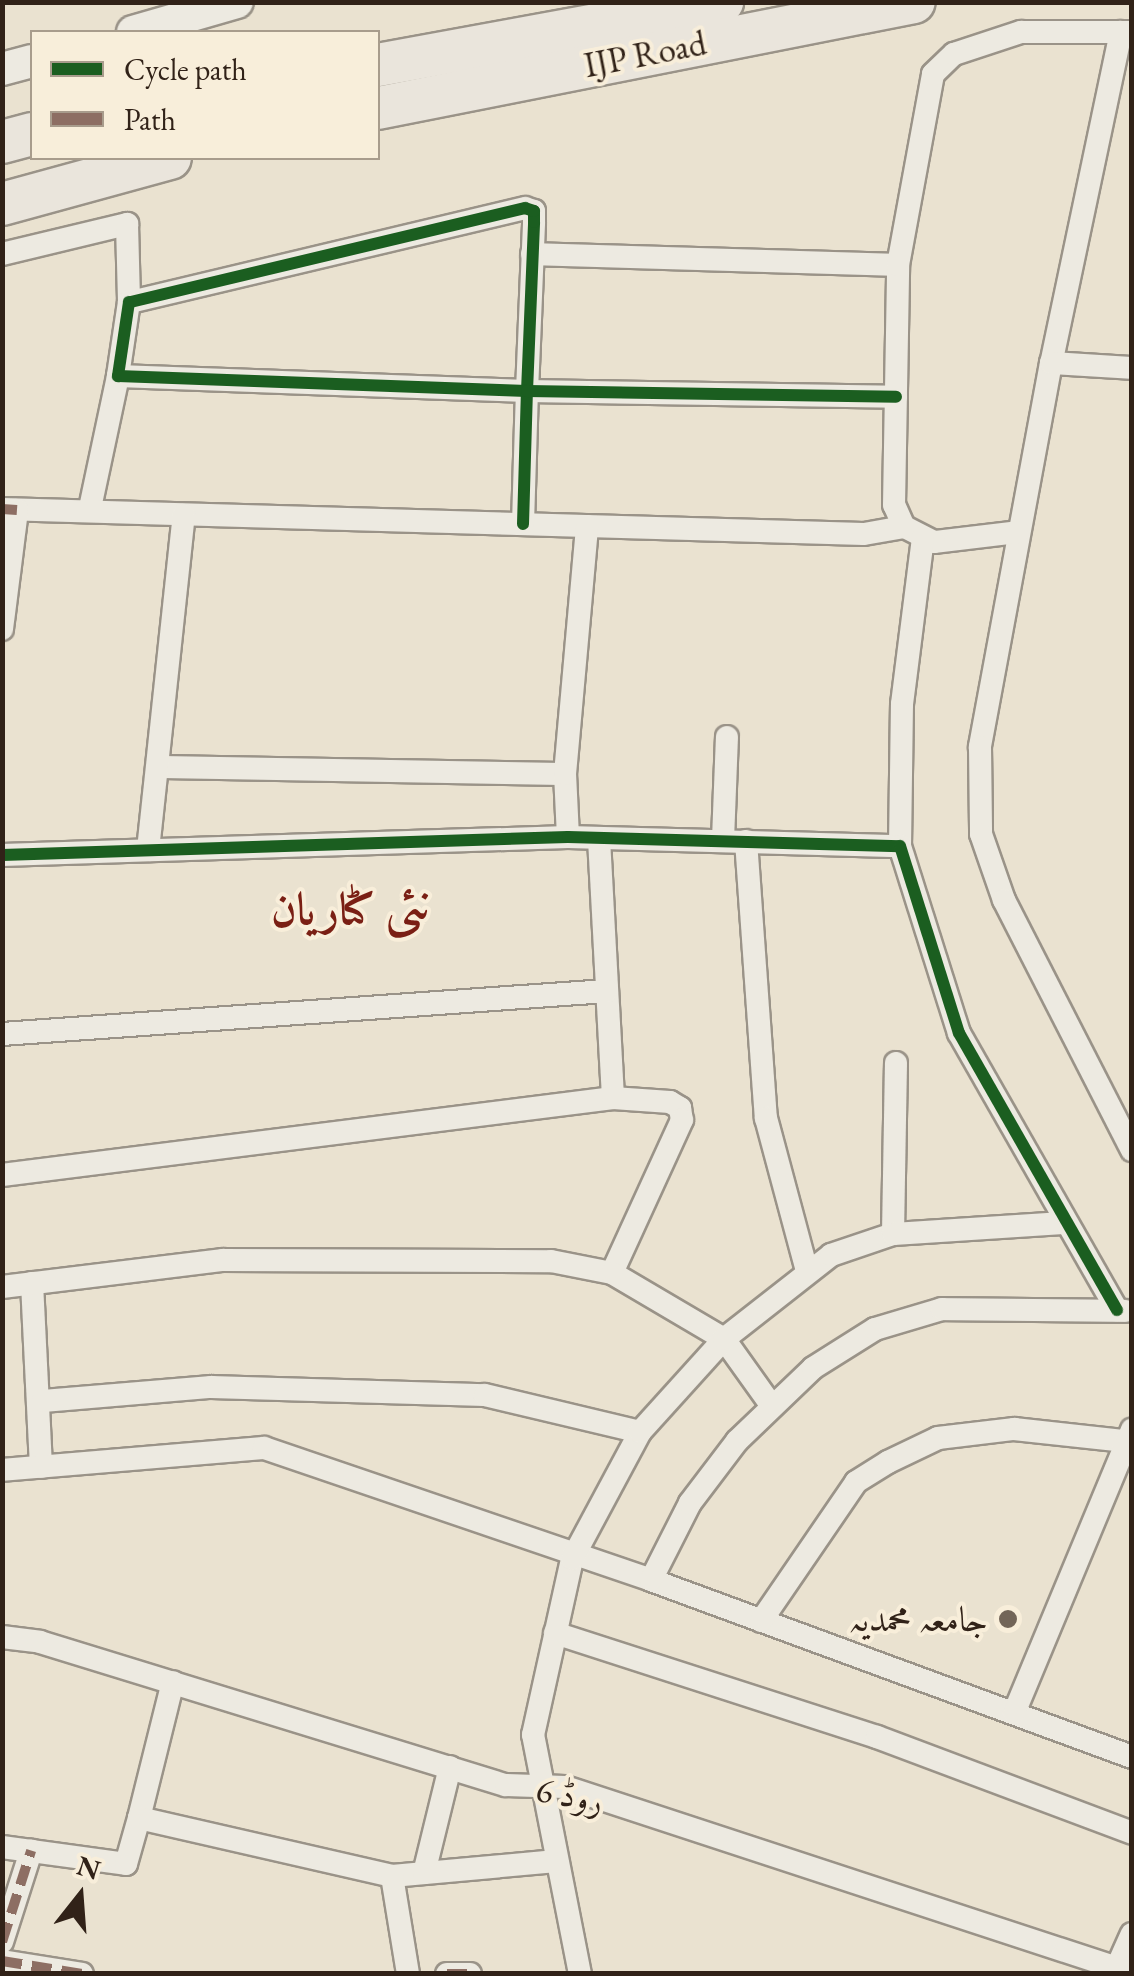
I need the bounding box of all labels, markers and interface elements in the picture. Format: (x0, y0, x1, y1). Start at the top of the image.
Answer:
street label: IJP Road (580, 22, 710, 86)
legend (30, 30, 380, 160)
text: Cycle path (124, 50, 247, 89)
text: Path (124, 100, 176, 139)
district label: نئی کٹاریان (271, 882, 431, 936)
place label: جامعہ محمدیہ (848, 1598, 988, 1640)
marker: جامعہ محمدیہ (997, 1608, 1019, 1630)
street label: روڈ 6 (533, 1768, 607, 1822)
north arrow (30, 1846, 130, 1946)
text: N (73, 1847, 105, 1888)

